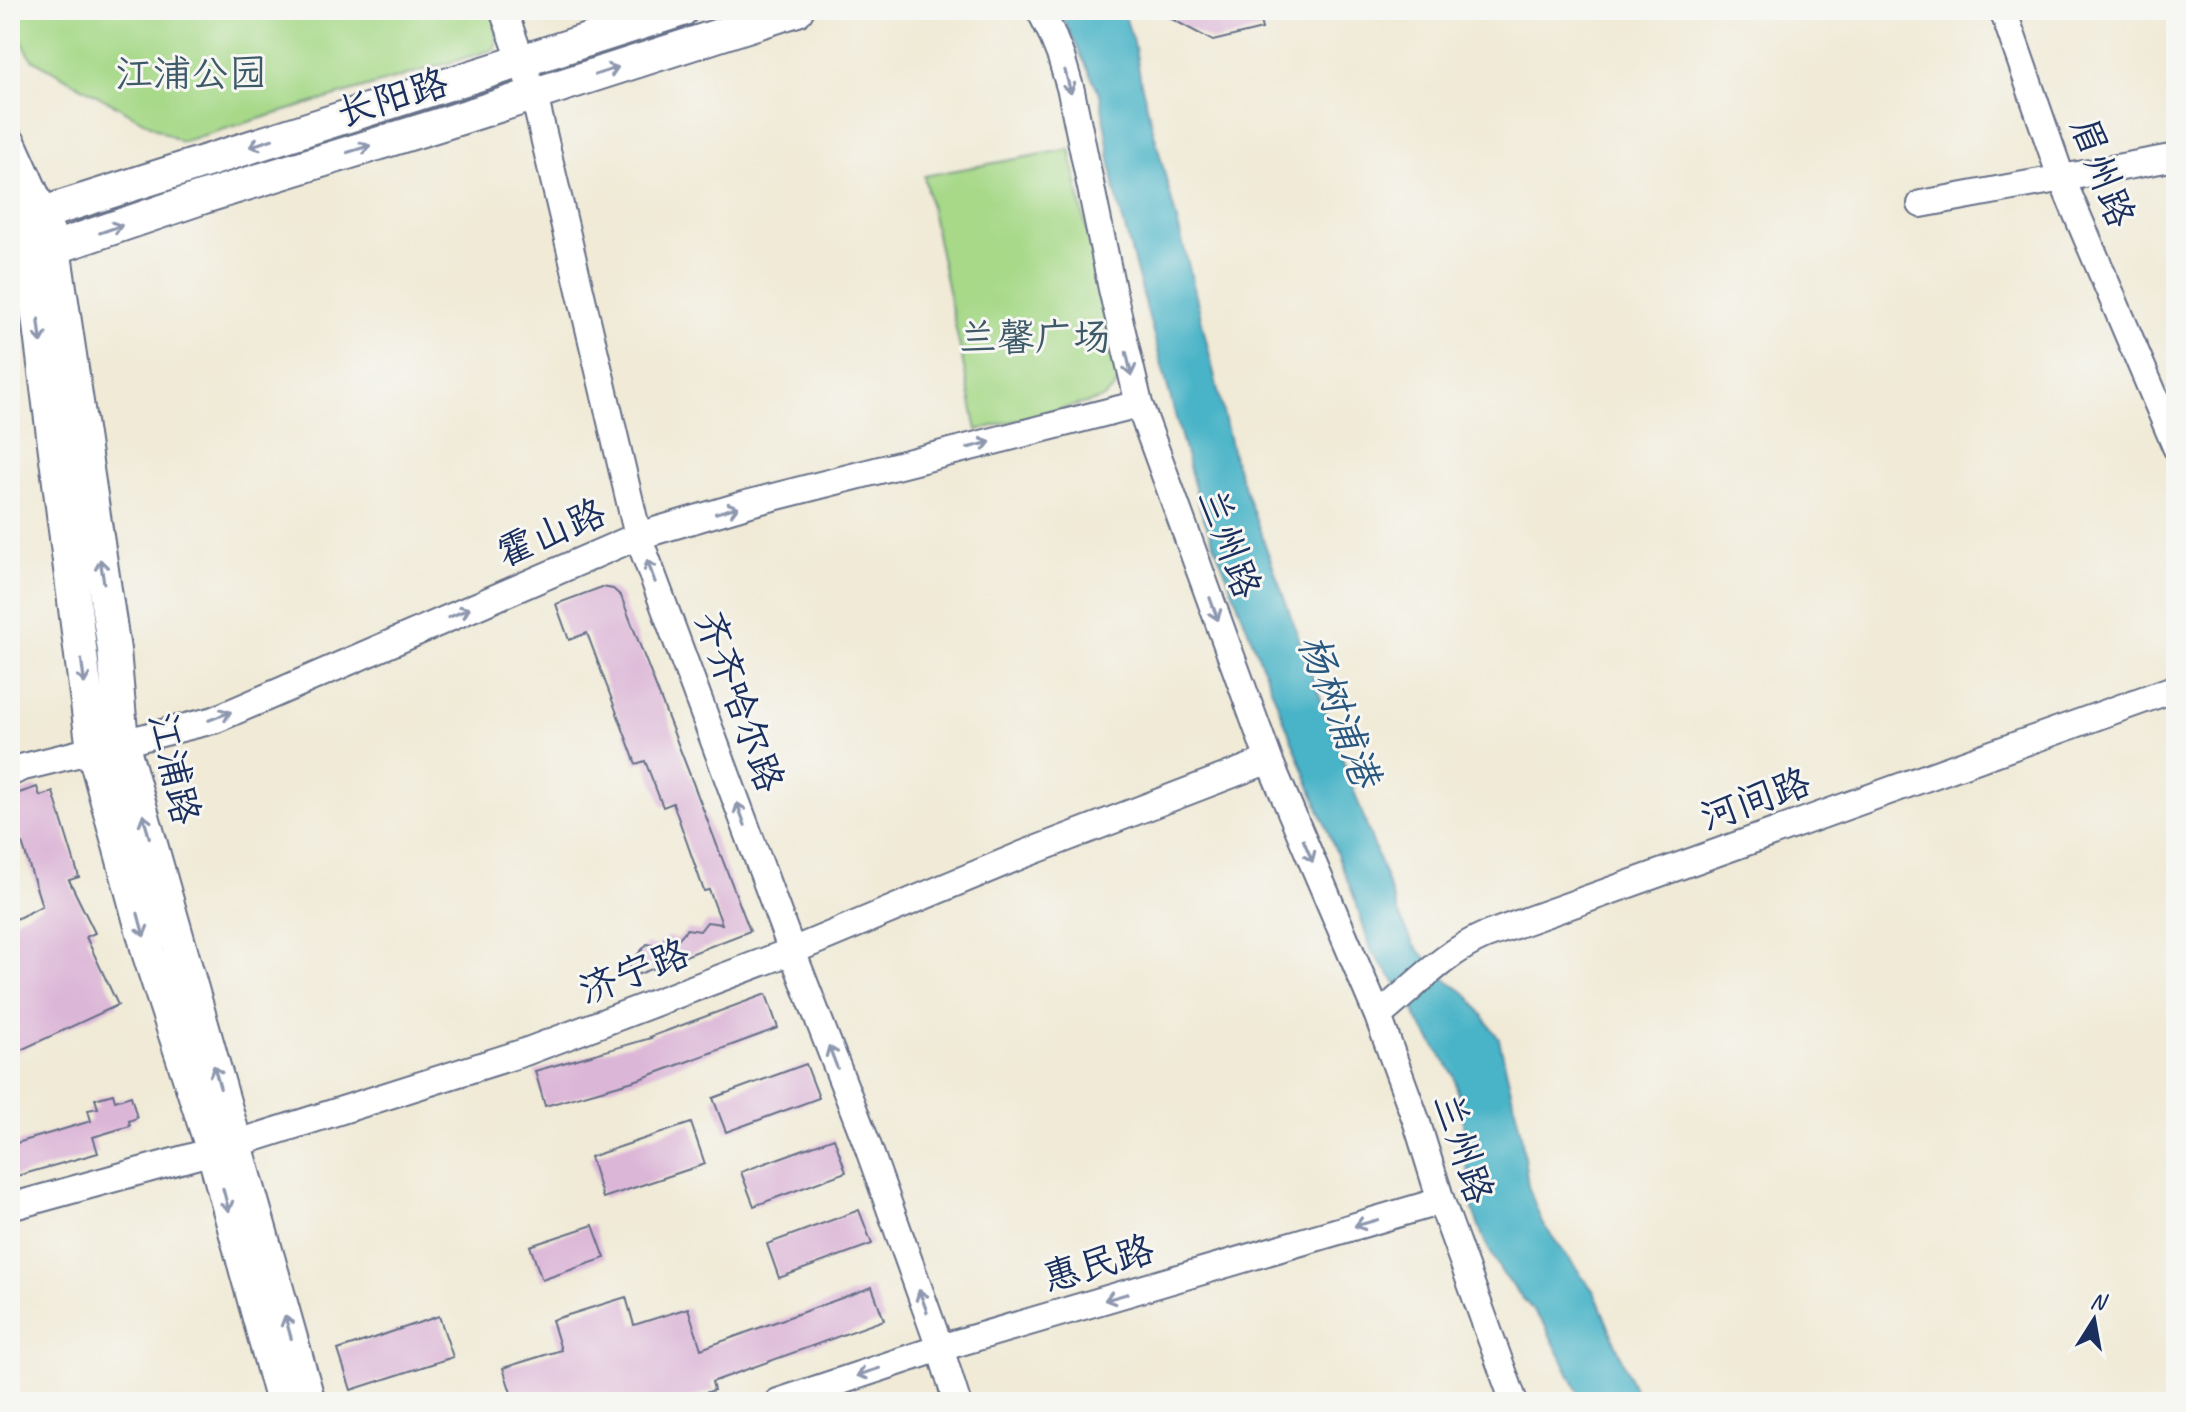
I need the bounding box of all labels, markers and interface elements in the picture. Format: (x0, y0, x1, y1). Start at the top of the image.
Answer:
park label: 江浦公园 (115, 50, 267, 97)
street label: 长阳路 (331, 58, 454, 137)
one-way arrow (594, 63, 619, 78)
one-way arrow (1062, 69, 1077, 95)
street label: 眉州路 (2060, 111, 2145, 234)
one-way arrow (249, 137, 274, 152)
one-way arrow (346, 141, 371, 156)
one-way arrow (98, 220, 123, 235)
park label: 兰馨广场 (959, 314, 1111, 361)
one-way arrow (32, 317, 47, 344)
one-way arrow (1122, 350, 1137, 376)
one-way arrow (965, 436, 991, 451)
street label: 兰州路 (1188, 482, 1271, 605)
street label: 霍山路 (490, 489, 613, 576)
one-way arrow (714, 502, 739, 516)
one-way arrow (642, 558, 657, 583)
one-way arrow (94, 559, 109, 584)
one-way arrow (1208, 596, 1222, 621)
street label: 齐齐哈尔路 (685, 604, 794, 798)
one-way arrow (446, 605, 471, 620)
water label: 杨树浦港 (1287, 627, 1393, 798)
one-way arrow (76, 659, 91, 685)
street label: 江浦路 (139, 707, 210, 829)
one-way arrow (207, 708, 232, 722)
street label: 河间路 (1694, 758, 1817, 841)
one-way arrow (733, 802, 748, 827)
one-way arrow (138, 814, 153, 840)
one-way arrow (1301, 839, 1316, 863)
one-way arrow (134, 912, 149, 938)
street label: 济宁路 (573, 929, 696, 1014)
one-way arrow (825, 1045, 839, 1070)
one-way arrow (209, 1064, 224, 1090)
street label: 兰州路 (1424, 1087, 1503, 1210)
one-way arrow (219, 1187, 234, 1213)
one-way arrow (1354, 1217, 1379, 1231)
street label: 惠民路 (1037, 1225, 1159, 1302)
north arrow (2054, 1280, 2134, 1360)
text: N (2088, 1286, 2110, 1317)
one-way arrow (915, 1290, 929, 1314)
one-way arrow (1104, 1290, 1130, 1305)
one-way arrow (279, 1314, 294, 1340)
one-way arrow (855, 1366, 880, 1381)

